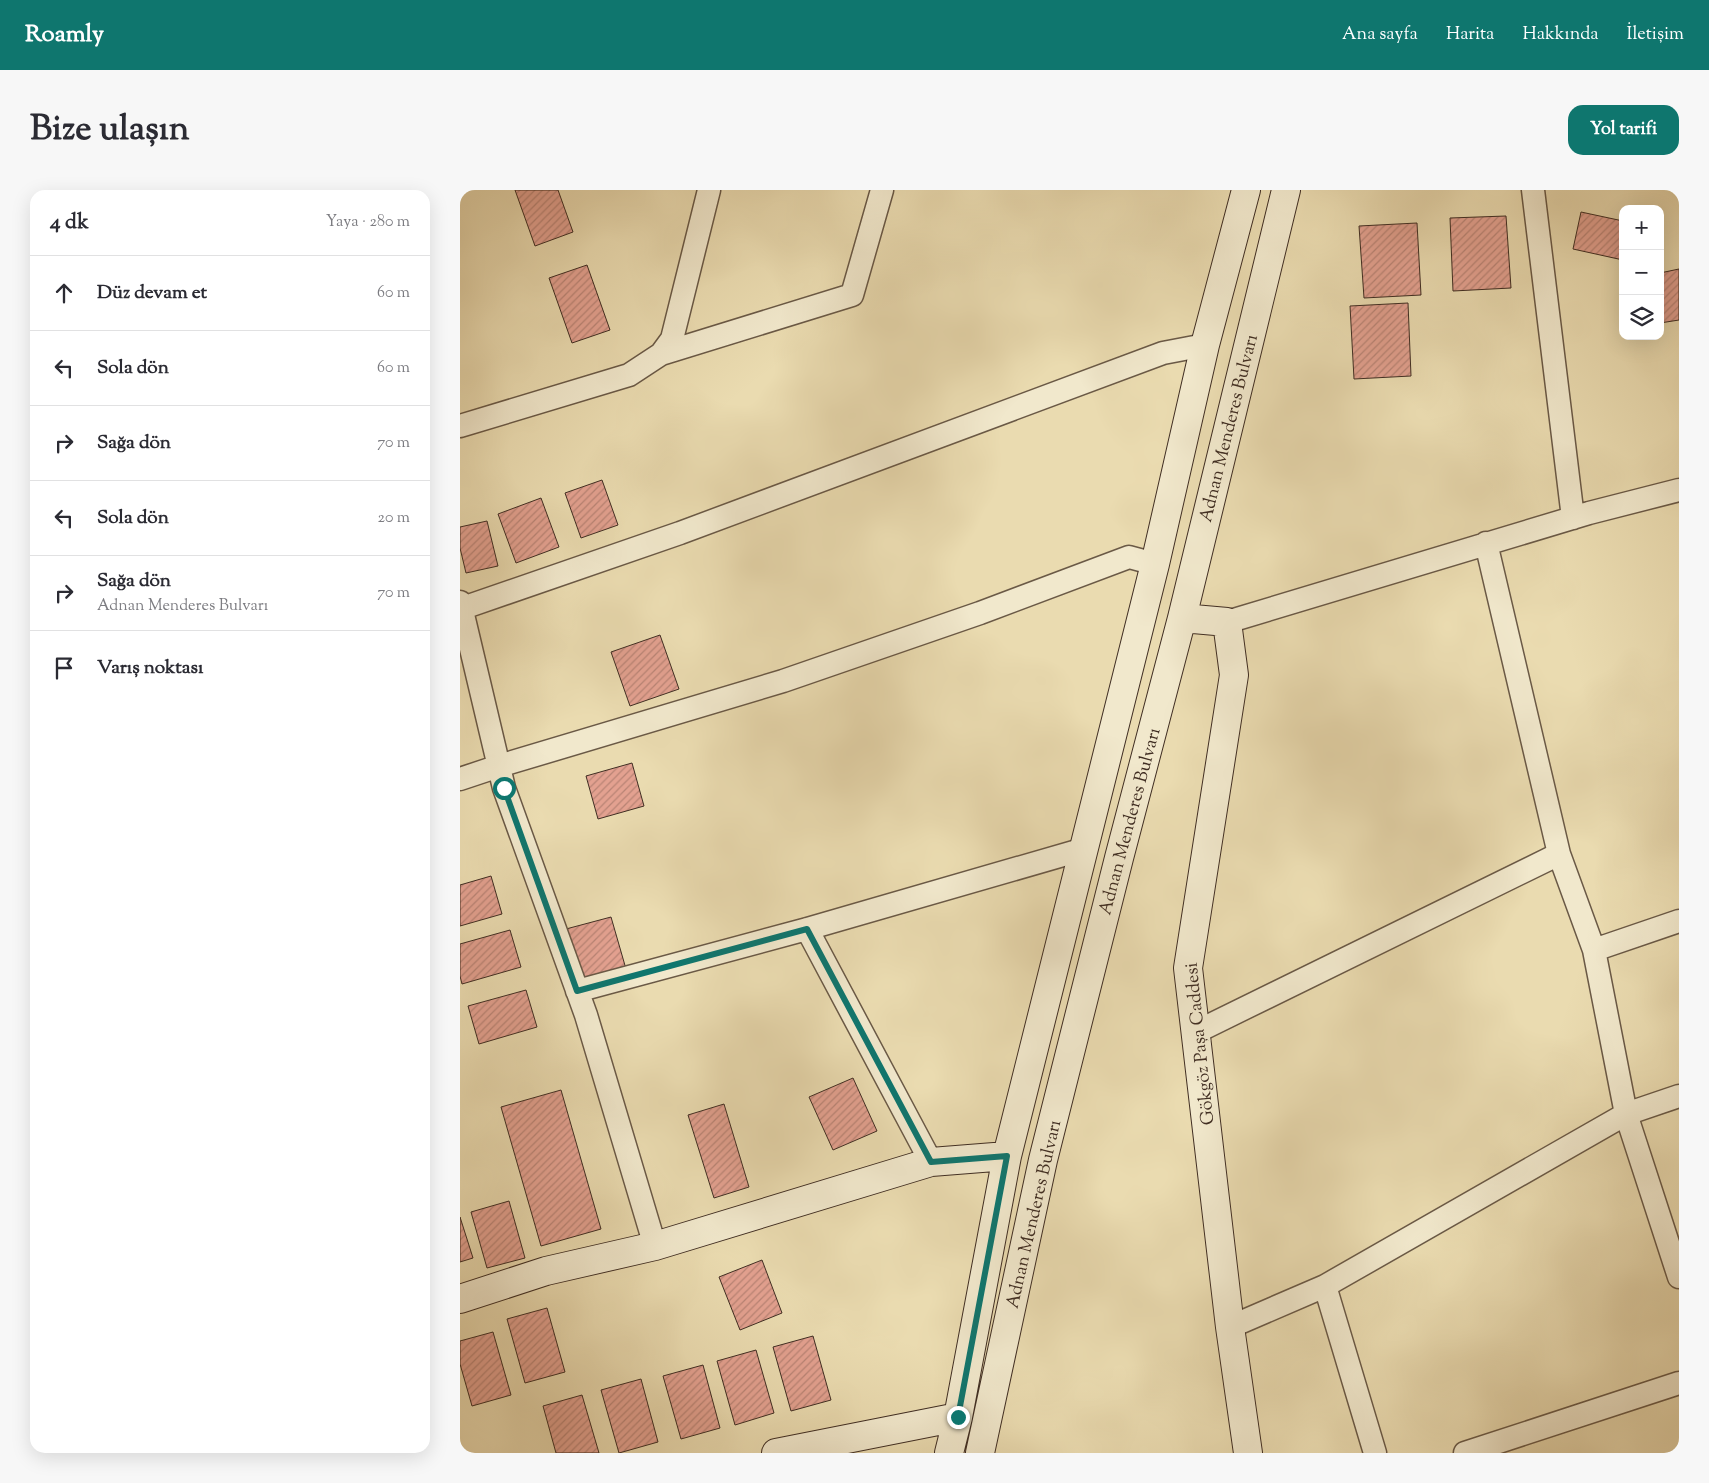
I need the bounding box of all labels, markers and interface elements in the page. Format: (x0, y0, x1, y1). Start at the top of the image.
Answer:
text: Roamly (25, 18, 104, 52)
text: Ana sayfa (1342, 22, 1418, 48)
text: Harita (1446, 22, 1494, 48)
text: Hakkında (1522, 22, 1599, 48)
text: İletişim (1627, 22, 1684, 48)
text: Bize ulaşın (30, 105, 189, 156)
button: Yol tarifi (1568, 105, 1679, 155)
map controls (1619, 205, 1664, 340)
button: + (1619, 205, 1664, 250)
text: 4 dk (50, 208, 89, 238)
text: Yaya · 280 m (326, 211, 410, 234)
button: − (1619, 250, 1664, 295)
icon: ahead (50, 279, 78, 307)
text: Düz devam et (97, 280, 207, 307)
text: 60 m (377, 282, 410, 305)
button: layers (1619, 295, 1664, 340)
street label: Adnan Menderes Bulvarı (1194, 332, 1266, 525)
icon: left (50, 354, 78, 382)
text: Sola dön (97, 355, 169, 382)
text: 60 m (377, 357, 410, 380)
icon: right (50, 429, 78, 457)
text: Sağa dön (97, 430, 171, 457)
text: 70 m (377, 432, 410, 455)
icon: left (50, 504, 78, 532)
text: Sola dön (97, 505, 169, 532)
text: 20 m (377, 507, 410, 530)
text: Sağa dön (97, 568, 171, 595)
icon: right (50, 579, 78, 607)
text: 70 m (377, 582, 410, 605)
text: Adnan Menderes Bulvarı (97, 595, 268, 618)
icon: arrive (50, 654, 78, 682)
text: Varış noktası (97, 655, 203, 682)
street label: Adnan Menderes Bulvarı (1093, 725, 1168, 918)
route start (493, 777, 516, 800)
street label: Gökgöz Paşa Caddesi (1180, 961, 1222, 1126)
street label: Adnan Menderes Bulvarı (1001, 1118, 1069, 1311)
route end (947, 1406, 970, 1429)

